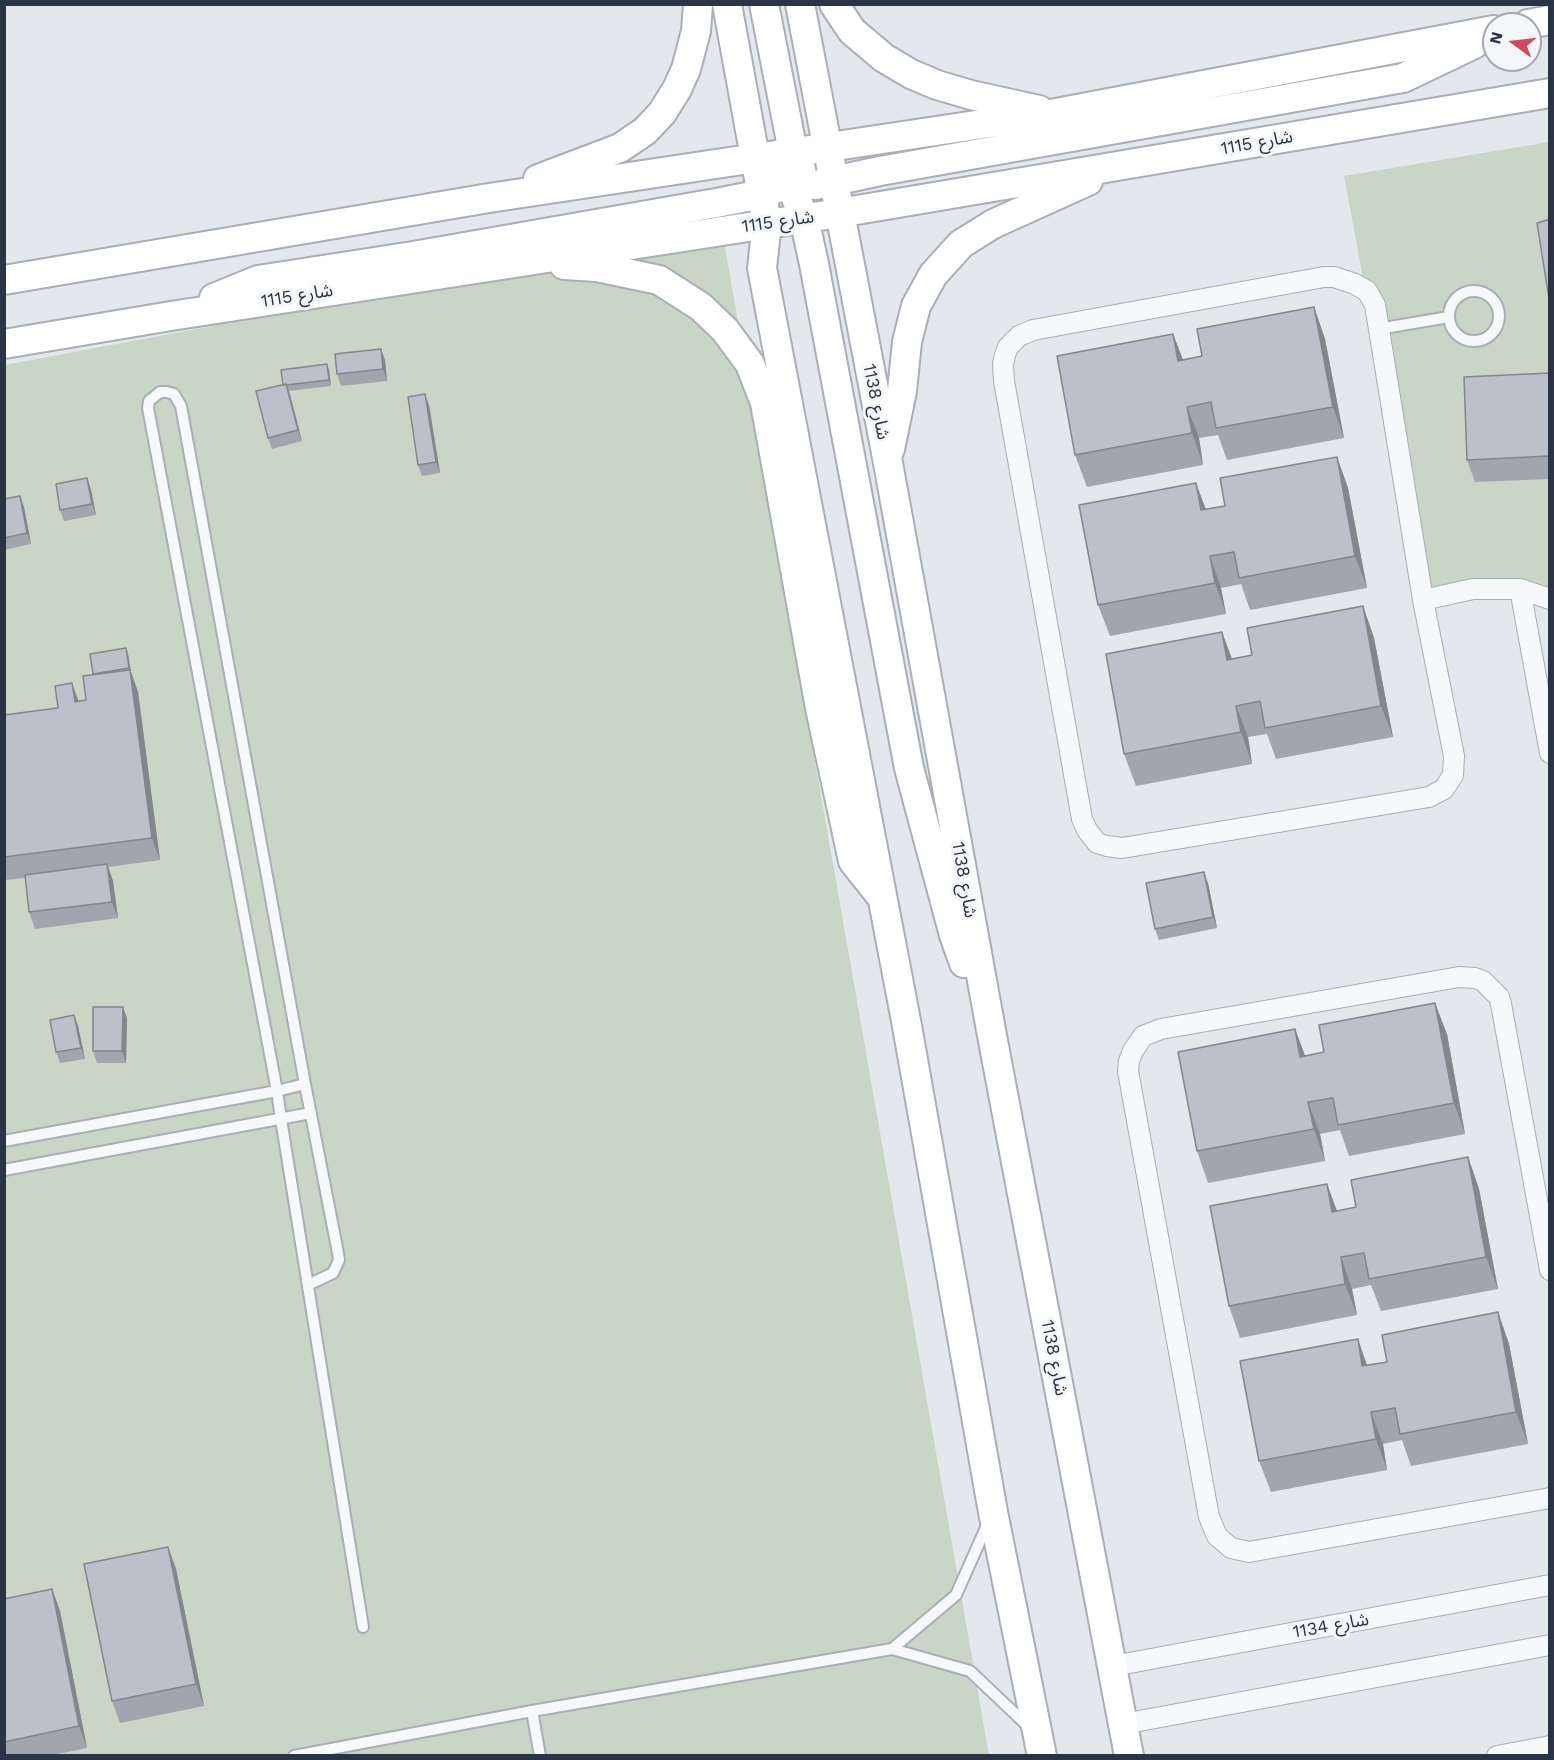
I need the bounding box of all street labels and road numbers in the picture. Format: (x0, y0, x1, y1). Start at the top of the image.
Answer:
street label: شارع 1115 (1219, 126, 1295, 160)
street label: شارع 1115 (740, 206, 816, 238)
street label: شارع 1115 (259, 280, 335, 312)
street label: شارع 1138 (858, 362, 894, 442)
street label: شارع 1138 (947, 840, 981, 920)
street label: شارع 1138 (1036, 1318, 1072, 1398)
street label: شارع 1134 (1291, 1609, 1371, 1643)

